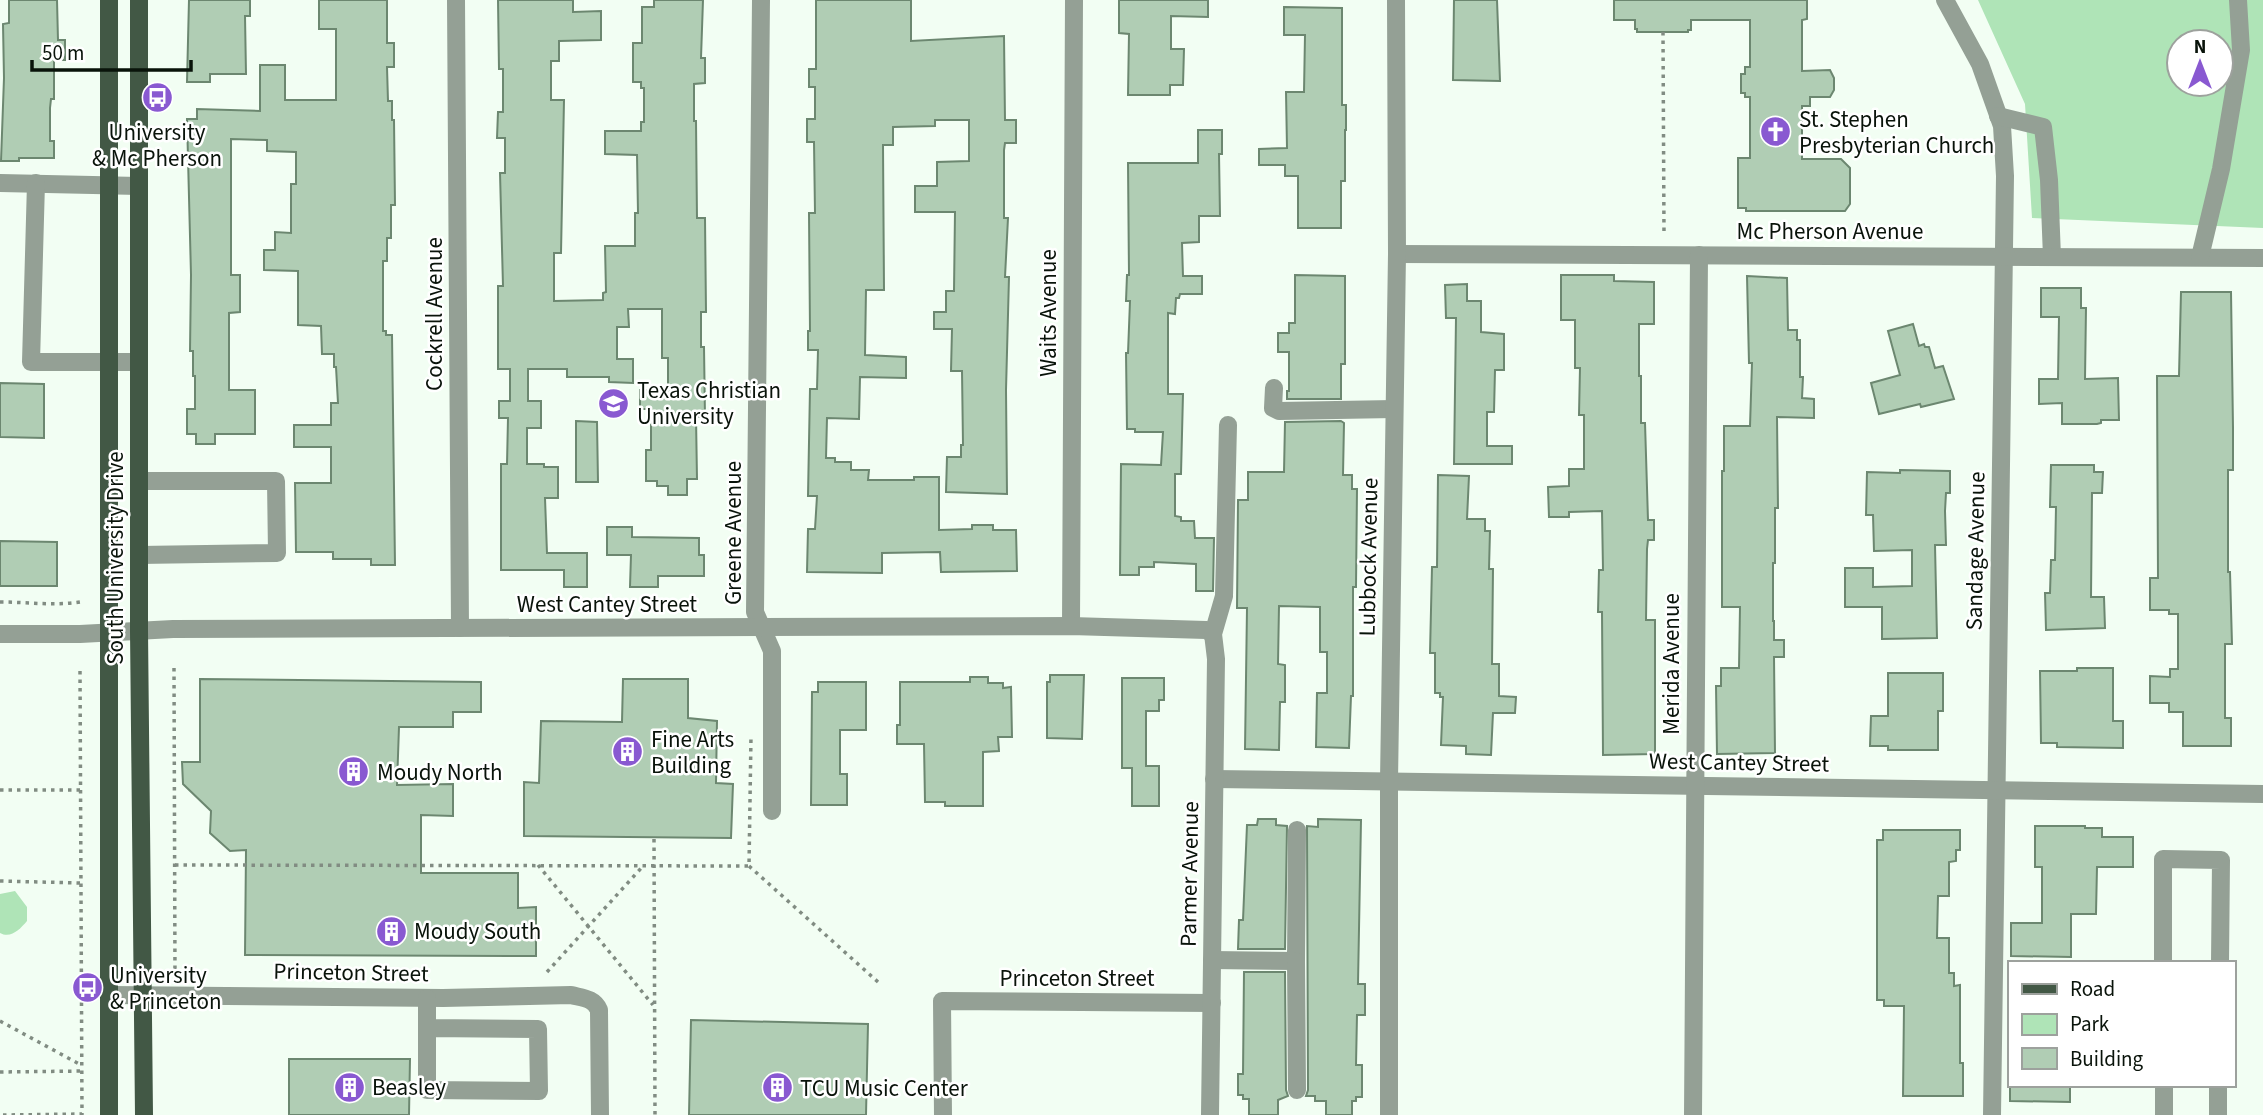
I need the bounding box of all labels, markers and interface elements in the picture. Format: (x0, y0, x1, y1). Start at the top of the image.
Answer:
scale bar (32, 28, 191, 72)
north arrow (2165, 28, 2235, 98)
text: N (2194, 34, 2206, 61)
text: 50 m (42, 38, 84, 68)
bus stop icon: University & Mc Pherson (140, 81, 174, 115)
place label: St. Stephen Presbyterian Church (1799, 103, 1994, 162)
church icon: St. Stephen Presbyterian Church (1759, 115, 1793, 149)
place label: University & Mc Pherson (92, 116, 222, 175)
street label: Mc Pherson Avenue (1737, 215, 1923, 248)
street label: Cockrell Avenue (418, 237, 451, 391)
street label: Waits Avenue (1032, 249, 1065, 377)
place label: Texas Christian University (637, 374, 781, 433)
school or university icon: Texas Christian University (597, 386, 631, 420)
street label: South University Drive (99, 451, 132, 665)
street label: Greene Avenue (717, 461, 750, 605)
street label: Sandage Avenue (1958, 471, 1993, 631)
street label: Lubbock Avenue (1351, 477, 1386, 637)
street label: West Cantey Street (517, 588, 697, 621)
street label: Merida Avenue (1655, 593, 1688, 735)
place label: Fine Arts Building (651, 723, 734, 782)
building icon: Fine Arts Building (611, 735, 645, 769)
street label: West Cantey Street (1649, 744, 1830, 781)
building icon: Moudy North (337, 755, 371, 789)
place label: Moudy North (377, 756, 502, 789)
street label: Parmer Avenue (1172, 801, 1207, 947)
building icon: Moudy South (374, 914, 408, 948)
place label: Moudy South (414, 915, 541, 948)
street label: Princeton Street (273, 955, 429, 990)
place label: University & Princeton (110, 959, 222, 1018)
legend (2008, 961, 2235, 1087)
street label: Princeton Street (999, 962, 1155, 995)
bus stop icon: University & Princeton (70, 971, 104, 1005)
text: Road (2070, 974, 2115, 1004)
text: Park (2070, 1009, 2110, 1039)
text: Building (2070, 1044, 2144, 1074)
building icon: Beasley (332, 1070, 366, 1104)
place label: Beasley (372, 1071, 446, 1104)
building icon: TCU Music Center (760, 1071, 794, 1105)
place label: TCU Music Center (800, 1072, 969, 1105)

